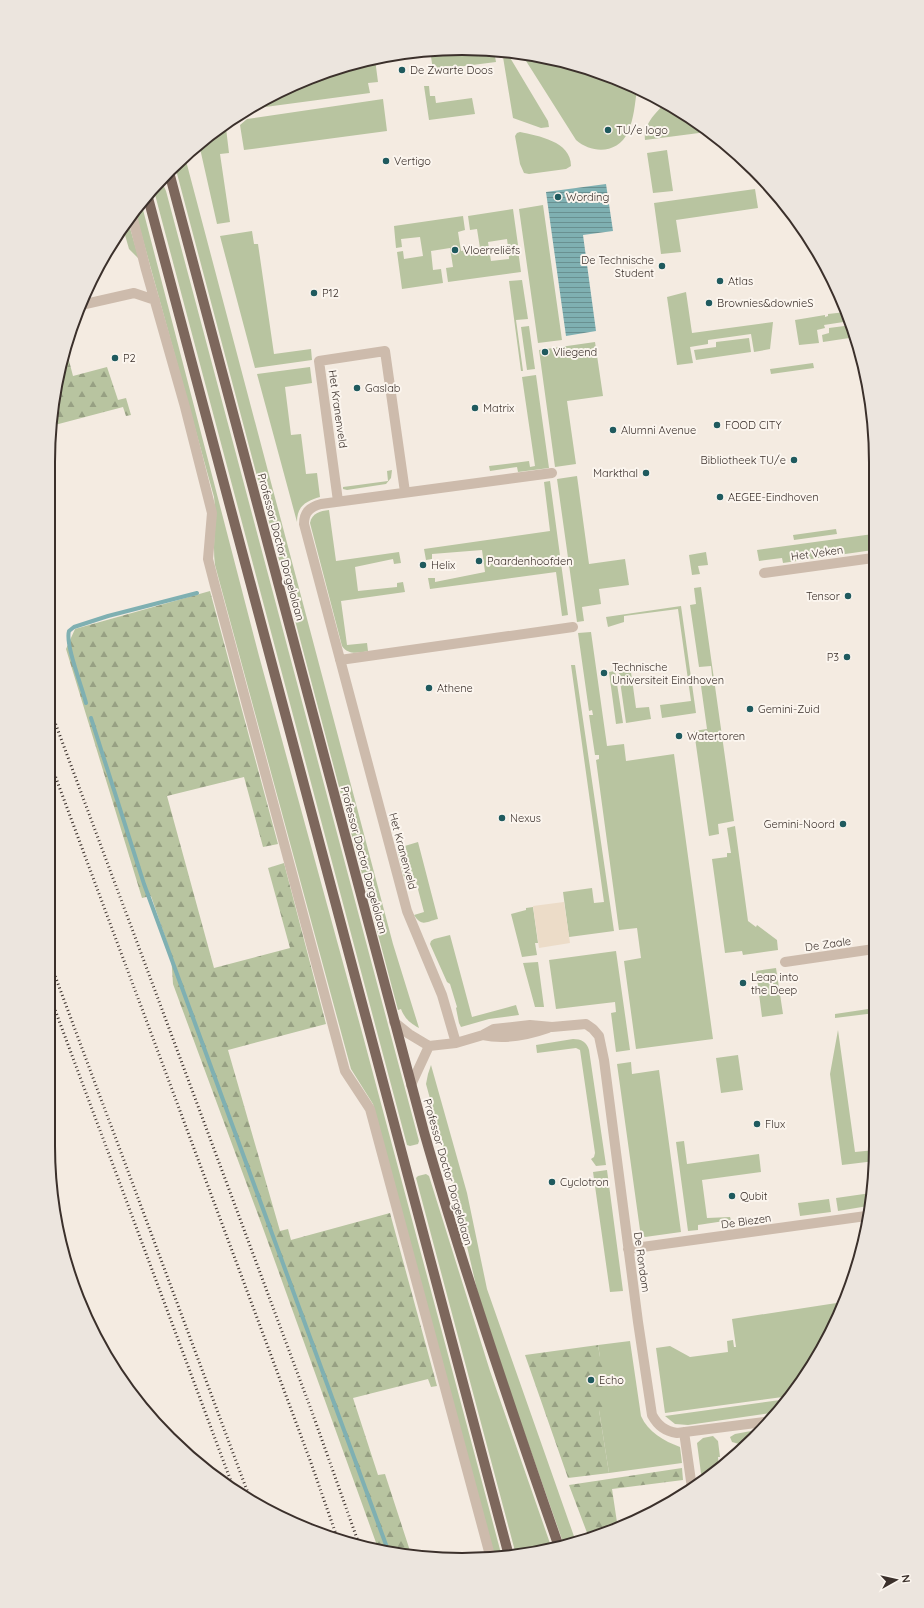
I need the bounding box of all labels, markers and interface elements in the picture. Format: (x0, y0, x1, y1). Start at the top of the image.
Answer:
place label: De Zwarte Doos (410, 63, 493, 77)
marker: De Zwarte Doos (397, 65, 407, 75)
place label: TU/e logo (616, 123, 668, 137)
marker: TU/e logo (603, 125, 613, 135)
place label: Vertigo (394, 154, 431, 168)
marker: Vertigo (381, 156, 391, 166)
place label: Wording (566, 190, 609, 204)
marker: Wording (553, 192, 563, 202)
place label: Vloerreliëfs (463, 243, 520, 257)
marker: Vloerreliëfs (450, 245, 460, 255)
place label: De Technische Student (581, 253, 654, 280)
marker: De Technische Student (657, 261, 667, 271)
place label: Atlas (728, 274, 753, 288)
marker: Atlas (715, 276, 725, 286)
place label: P12 (322, 286, 339, 300)
marker: P12 (309, 288, 319, 298)
place label: Brownies&downieS (717, 296, 813, 310)
marker: Brownies&downieS (704, 298, 714, 308)
place label: Vliegend (553, 345, 597, 359)
marker: Vliegend (540, 347, 550, 357)
place label: P2 (123, 351, 136, 365)
marker: P2 (110, 353, 120, 363)
street label: Het Kranenveld (326, 369, 350, 449)
place label: Gaslab (365, 381, 401, 395)
marker: Gaslab (352, 383, 362, 393)
place label: Matrix (483, 401, 514, 415)
marker: Matrix (470, 403, 480, 413)
place label: FOOD CITY (725, 418, 782, 432)
marker: FOOD CITY (712, 420, 722, 430)
place label: Alumni Avenue (621, 423, 696, 437)
marker: Alumni Avenue (608, 425, 618, 435)
place label: Bibliotheek TU/e (701, 453, 786, 467)
marker: Bibliotheek TU/e (789, 455, 799, 465)
place label: Markthal (593, 466, 638, 480)
marker: Markthal (641, 468, 651, 478)
street label: Professor Doctor Dorgelolaan (255, 472, 307, 622)
place label: AEGEE-Eindhoven (728, 490, 819, 504)
marker: AEGEE-Eindhoven (715, 492, 725, 502)
street label: Het Veken (790, 542, 844, 564)
place label: Paardenhoofden (487, 554, 573, 568)
marker: Paardenhoofden (474, 556, 484, 566)
place label: Helix (431, 558, 455, 572)
marker: Helix (418, 560, 428, 570)
place label: Tensor (806, 589, 841, 603)
marker: Tensor (843, 591, 853, 601)
place label: P3 (827, 650, 839, 664)
marker: P3 (842, 652, 852, 662)
place label: Technische Universiteit Eindhoven (612, 660, 724, 687)
marker: Technische Universiteit Eindhoven (599, 668, 609, 678)
place label: Athene (437, 681, 473, 695)
marker: Athene (424, 683, 434, 693)
place label: Gemini-Zuid (758, 702, 820, 716)
marker: Gemini-Zuid (745, 704, 755, 714)
place label: Watertoren (687, 729, 745, 743)
marker: Watertoren (674, 731, 684, 741)
street label: Professor Doctor Dorgelolaan (338, 785, 390, 935)
street label: Het Kranenveld (386, 811, 420, 891)
place label: Nexus (510, 811, 541, 825)
marker: Nexus (497, 813, 507, 823)
place label: Gemini-Noord (764, 817, 835, 831)
marker: Gemini-Noord (838, 819, 848, 829)
street label: De Zaale (804, 934, 852, 954)
place label: Leap into the Deep (751, 970, 799, 997)
marker: Leap into the Deep (738, 978, 748, 988)
street label: Professor Doctor Dorgelolaan (420, 1097, 476, 1247)
place label: Flux (765, 1117, 785, 1131)
marker: Flux (752, 1119, 762, 1129)
place label: Cyclotron (560, 1175, 609, 1189)
marker: Cyclotron (547, 1177, 557, 1187)
place label: Qubit (740, 1189, 768, 1203)
marker: Qubit (727, 1191, 737, 1201)
street label: De Biezen (720, 1211, 772, 1231)
street label: De Rondom (631, 1231, 653, 1293)
place label: Echo (599, 1373, 624, 1387)
marker: Echo (586, 1375, 596, 1385)
north arrow (876, 1560, 916, 1600)
text: N (898, 1574, 913, 1584)

